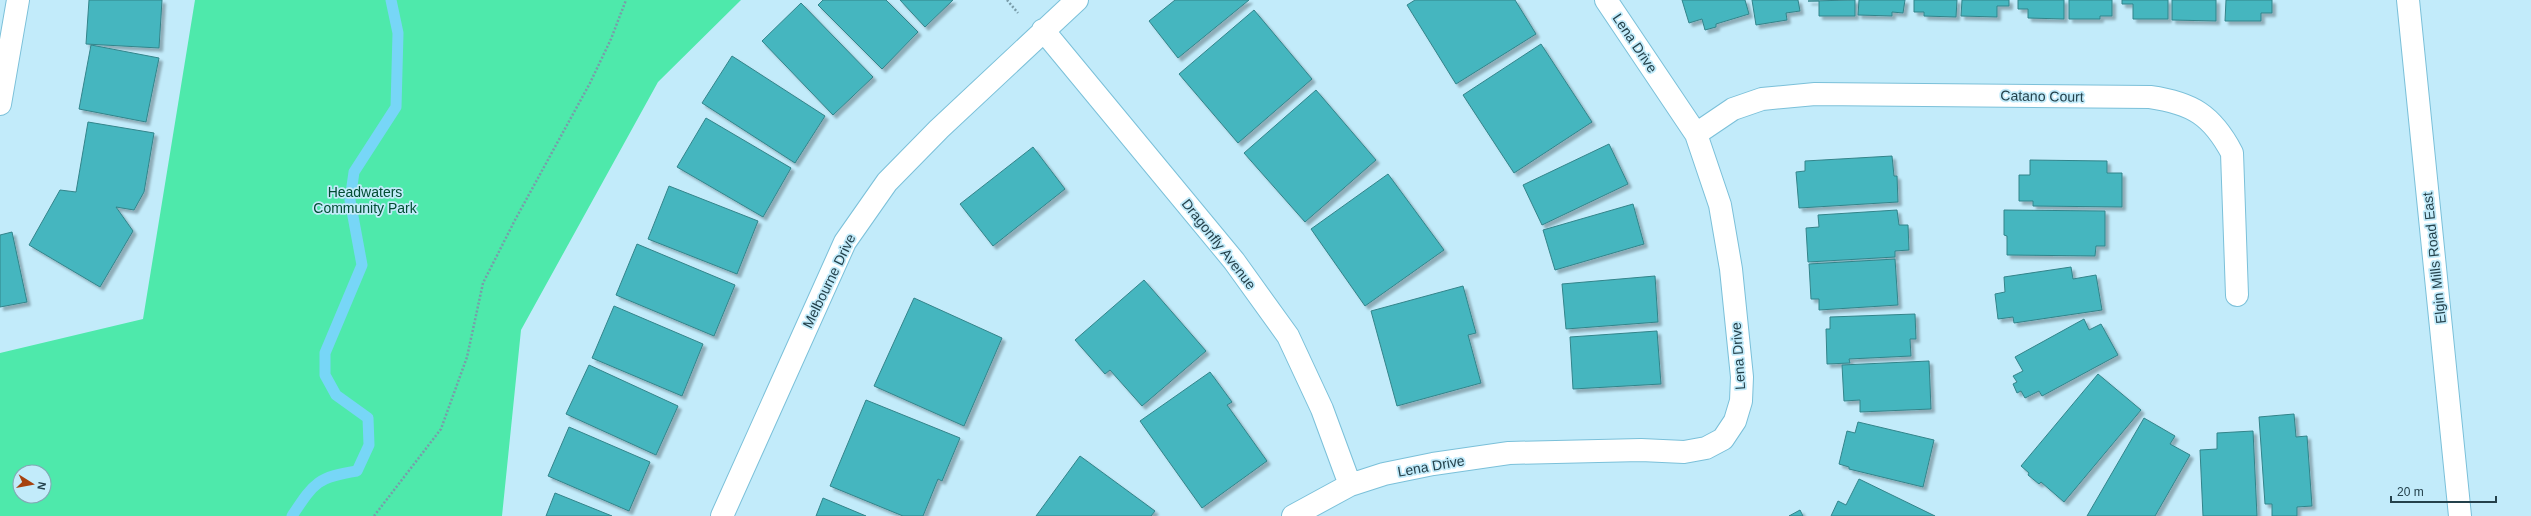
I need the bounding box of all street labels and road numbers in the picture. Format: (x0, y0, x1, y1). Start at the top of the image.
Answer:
street label: Lena Drive (1609, 10, 1661, 76)
street label: Catano Court (2000, 87, 2084, 105)
street label: Elgin Mills Road East (2419, 191, 2449, 325)
street label: Dragonfly Avenue (1179, 196, 1259, 293)
street label: Melbourne Drive (799, 231, 859, 331)
street label: Lena Drive (1728, 321, 1748, 390)
street label: Lena Drive (1396, 452, 1466, 480)

